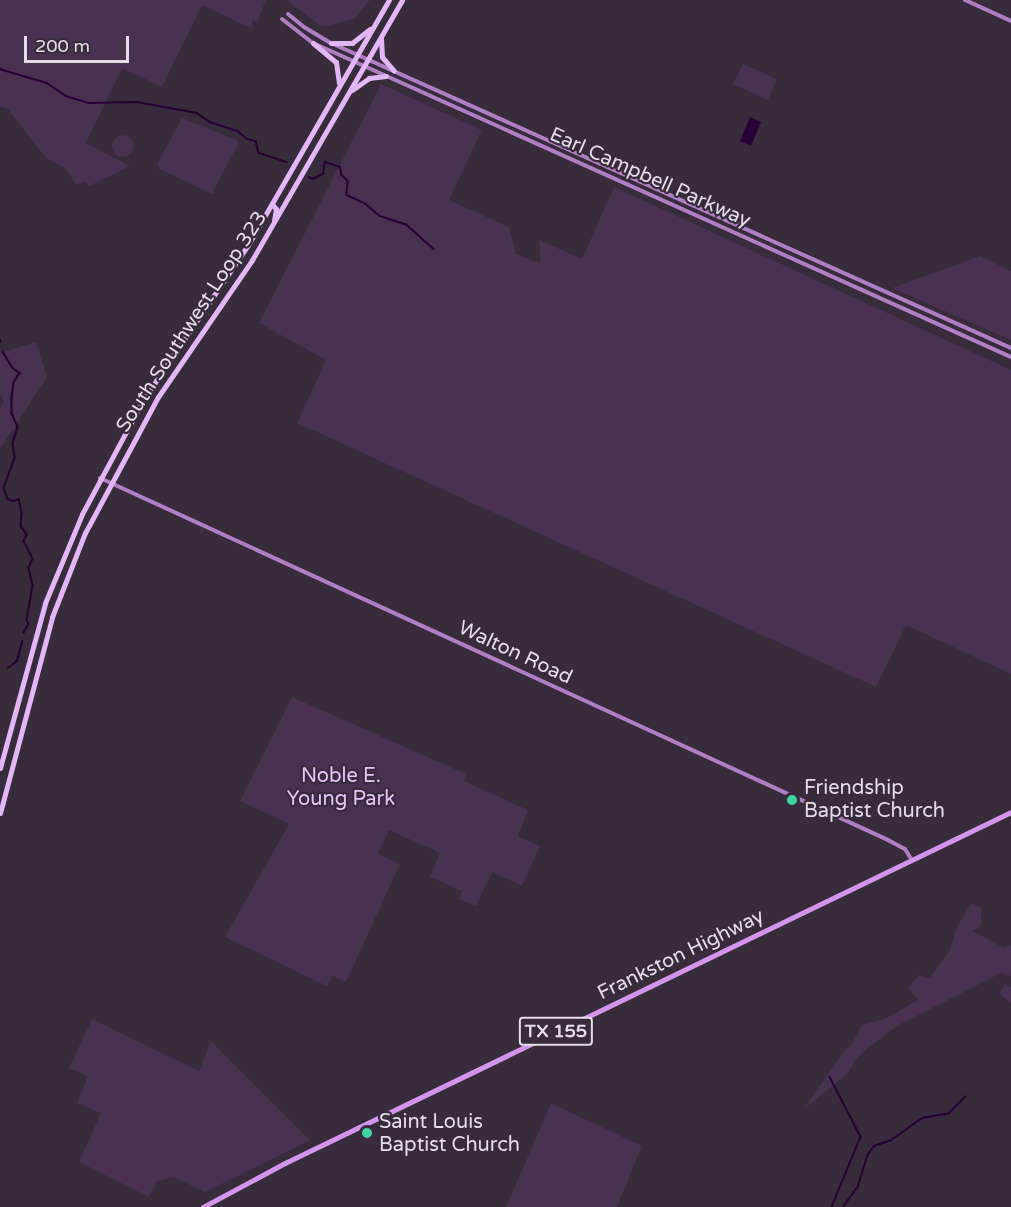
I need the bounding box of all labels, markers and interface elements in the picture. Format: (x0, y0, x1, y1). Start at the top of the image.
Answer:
scale bar (27, 24, 132, 62)
text: 200 m (35, 35, 90, 57)
street label: Earl Campbell Parkway (546, 123, 754, 233)
street label: South Southwest Loop 323 (111, 207, 273, 437)
street label: Walton Road (454, 616, 576, 690)
park label: Noble E. Young Park (287, 764, 395, 811)
place label: Friendship Baptist Church (804, 777, 945, 824)
marker: Friendship Baptist Church (785, 793, 799, 807)
street label: Frankston Highway (594, 904, 768, 1006)
road number: TX 155 (518, 1016, 594, 1046)
place label: Saint Louis Baptist Church (379, 1110, 520, 1157)
marker: Saint Louis Baptist Church (360, 1126, 374, 1140)

